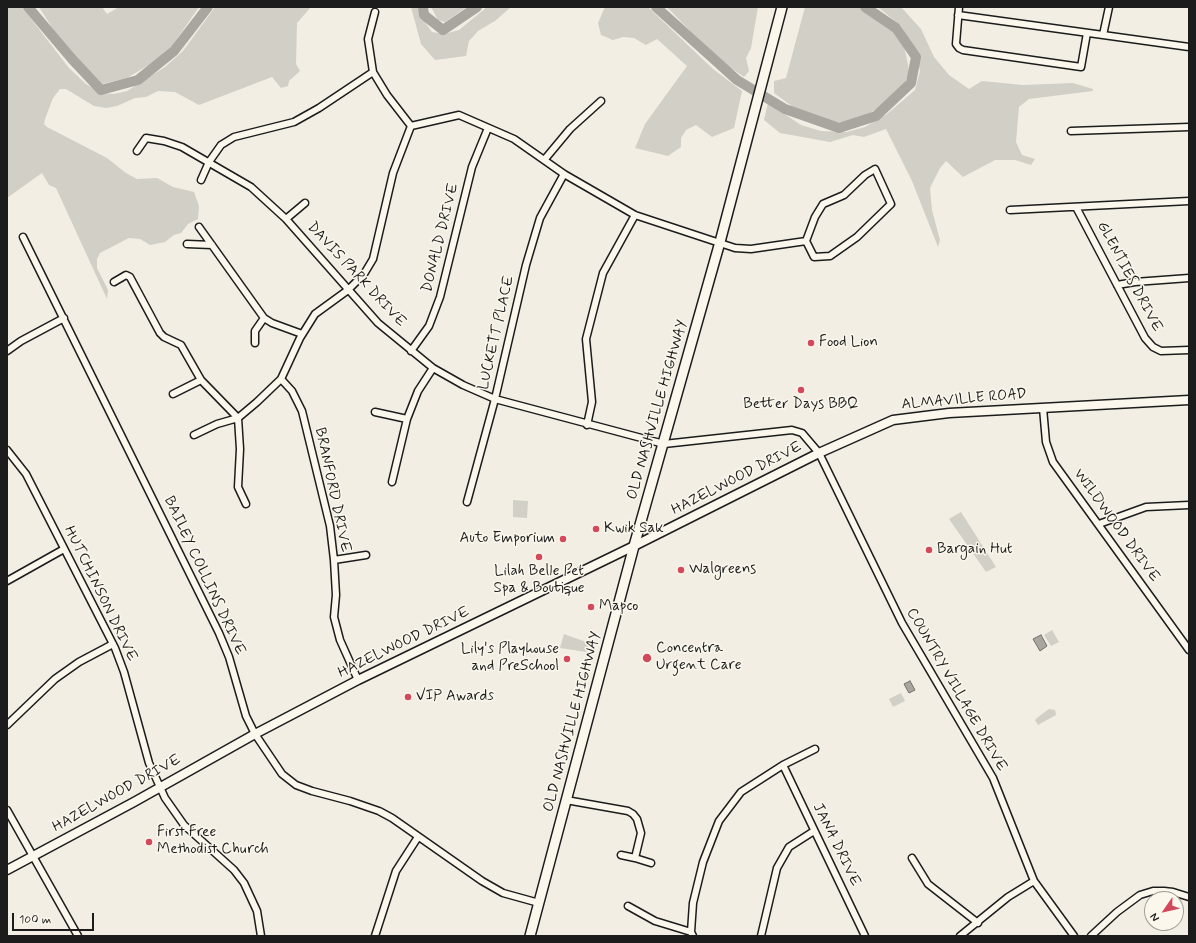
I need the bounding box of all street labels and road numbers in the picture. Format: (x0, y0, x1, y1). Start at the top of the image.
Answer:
street label: DONALD DRIVE (419, 182, 463, 294)
street label: DAVIS PARK DRIVE (303, 219, 409, 331)
street label: GLENTIES DRIVE (1092, 219, 1166, 335)
street label: LUCKETT PLACE (475, 274, 519, 392)
street label: OLD NASHVILLE HIGHWAY (624, 318, 692, 502)
street label: ALMAVILLE ROAD (901, 386, 1027, 414)
street label: BRANFORD DRIVE (310, 426, 354, 554)
street label: HAZELWOOD DRIVE (669, 438, 805, 520)
street label: WILDWOOD DRIVE (1069, 466, 1163, 586)
street label: BAILEY COLLINS DRIVE (159, 494, 249, 658)
street label: HUTCHINSON DRIVE (59, 523, 141, 665)
street label: HAZELWOOD DRIVE (335, 603, 473, 683)
street label: COUNTRY VILLAGE DRIVE (902, 605, 1010, 775)
street label: OLD NASHVILLE HIGHWAY (540, 630, 606, 814)
street label: HAZELWOOD DRIVE (50, 751, 184, 837)
street label: JANA DRIVE (808, 800, 864, 890)

